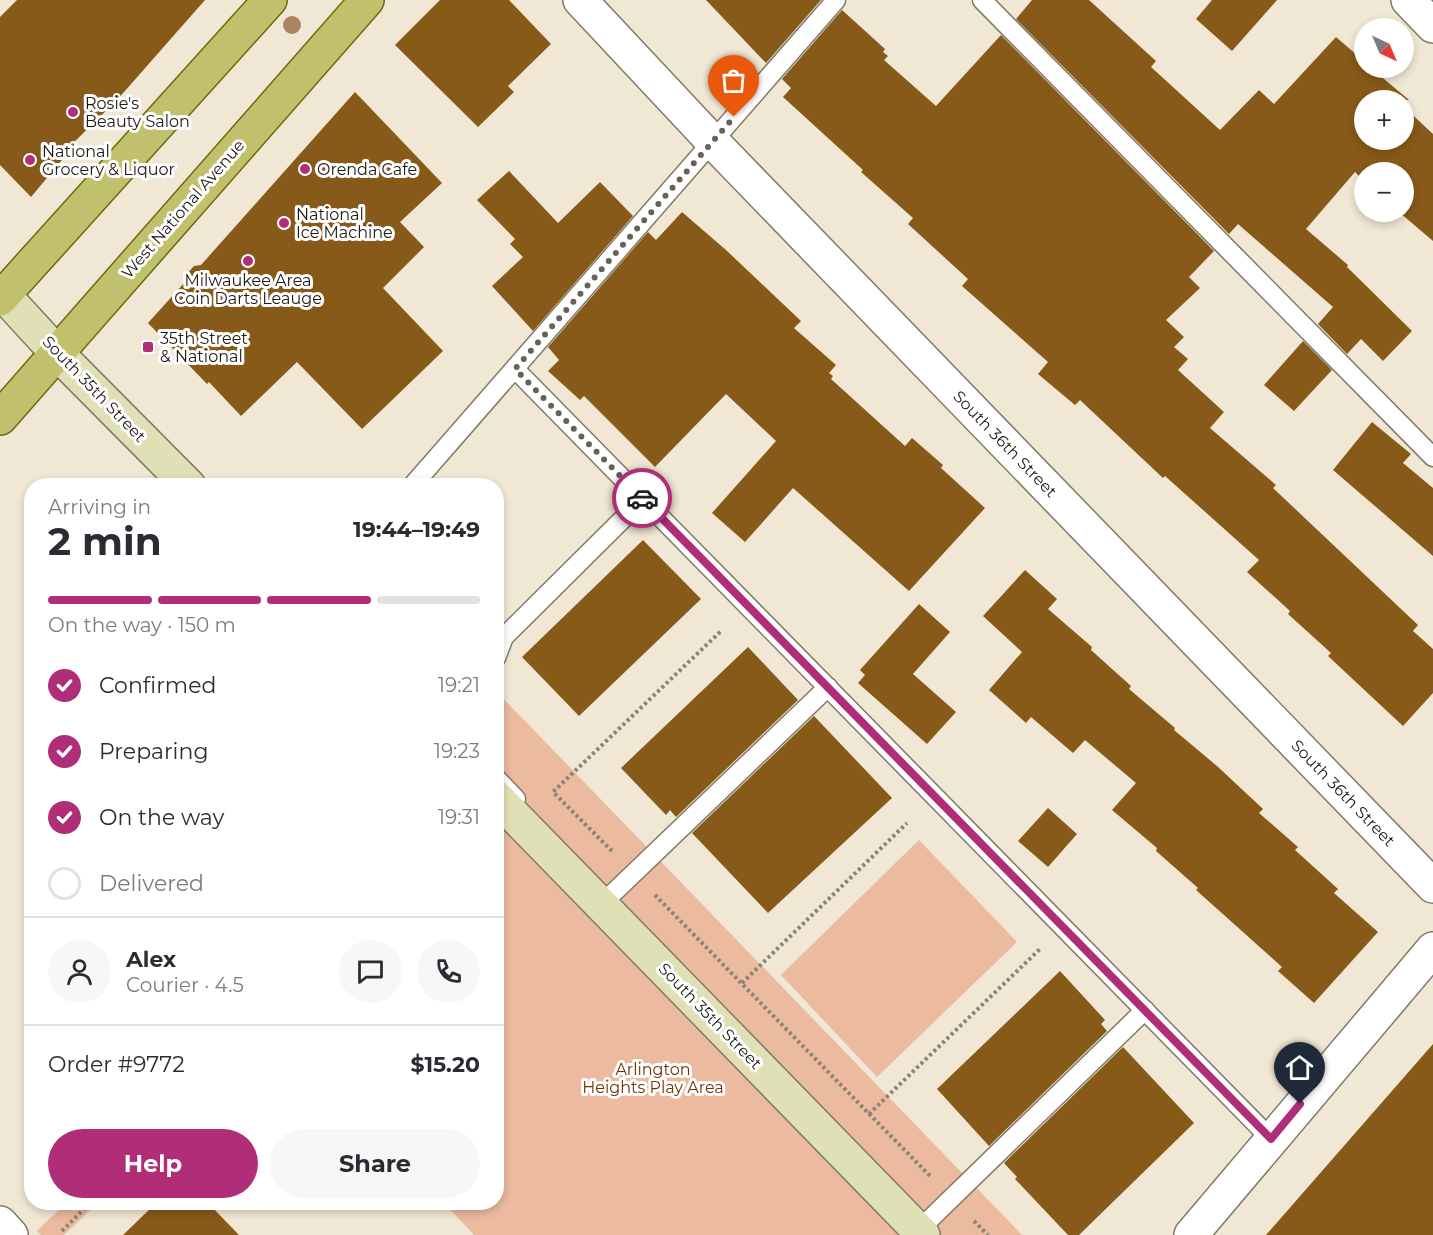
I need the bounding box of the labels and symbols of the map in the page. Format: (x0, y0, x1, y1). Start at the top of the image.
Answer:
north arrow (1354, 18, 1414, 78)
pin (708, 55, 759, 117)
place label: Rosie's Beauty Salon (85, 94, 190, 131)
marker: Rosie's Beauty Salon (66, 105, 80, 119)
street label: West National Avenue (118, 136, 248, 282)
place label: National Grocery & Liquor (42, 142, 175, 179)
marker: National Grocery & Liquor (23, 153, 37, 167)
place label: Orenda Cafe (317, 160, 417, 179)
marker: Orenda Cafe (298, 162, 312, 176)
place label: National Ice Machine (296, 205, 393, 242)
marker: National Ice Machine (277, 216, 291, 230)
marker: Milwaukee Area Coin Darts Leauge (241, 254, 255, 268)
place label: Milwaukee Area Coin Darts Leauge (174, 271, 322, 308)
place label: 35th Street & National (160, 329, 248, 366)
street label: South 35th Street (39, 332, 150, 446)
marker: 35th Street & National (141, 340, 155, 354)
street label: South 36th Street (949, 387, 1061, 502)
courier (612, 468, 672, 528)
street label: South 36th Street (1287, 736, 1399, 851)
street label: South 35th Street (655, 959, 766, 1073)
pin (1274, 1042, 1325, 1104)
park label: Arlington Heights Play Area (582, 1060, 724, 1097)

